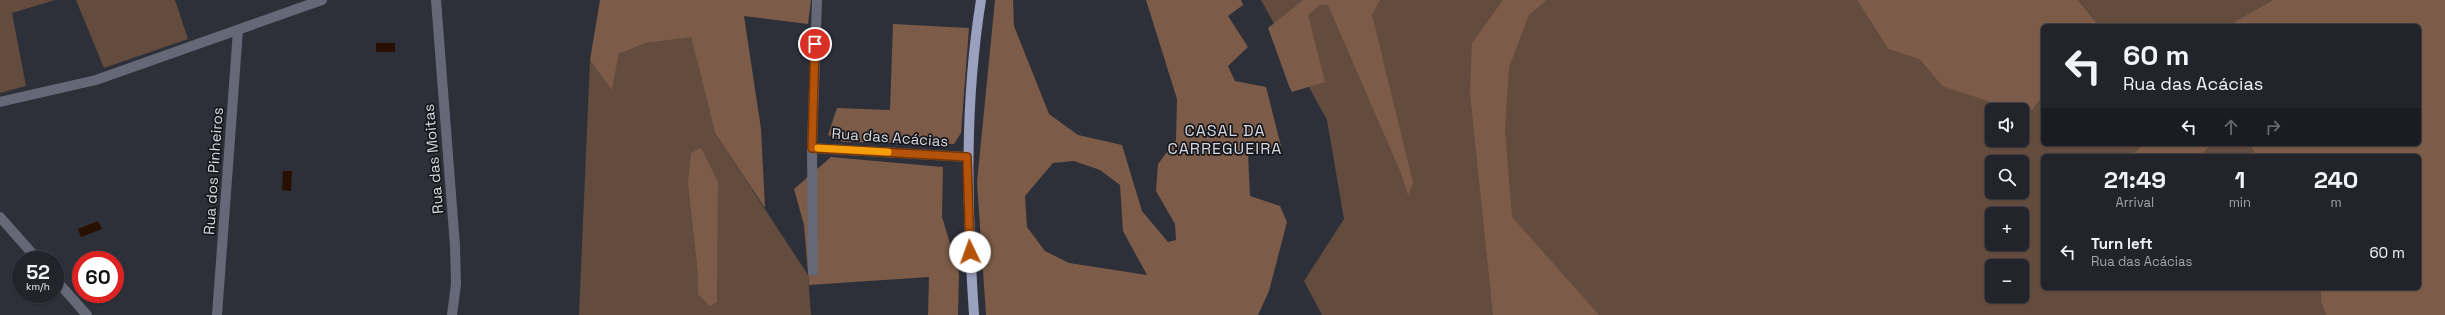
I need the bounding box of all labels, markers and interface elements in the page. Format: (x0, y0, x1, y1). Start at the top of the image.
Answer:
pin (798, 27, 832, 61)
icon: arrive (804, 33, 826, 55)
text: 60 m (2123, 37, 2189, 73)
icon: left (2057, 40, 2109, 92)
text: Rua das Acácias (2123, 72, 2263, 95)
street label: Rua das Moitas (419, 103, 447, 215)
map controls (1985, 103, 2029, 303)
button: sound (1985, 103, 2029, 147)
street label: Rua dos Pinheiros (199, 106, 227, 236)
icon: left (2178, 116, 2200, 138)
icon: ahead (2220, 116, 2242, 138)
icon: right (2262, 116, 2284, 138)
district label: CASAL DA CARREGUEIRA (1168, 120, 1282, 159)
street label: Rua das Acácias (831, 123, 949, 151)
button: search (1985, 155, 2029, 199)
text: 21:49 (2104, 164, 2166, 195)
text: 1 (2234, 164, 2245, 195)
text: 240 (2314, 164, 2358, 195)
text: Arrival (2115, 194, 2154, 211)
text: min (2229, 194, 2251, 211)
text: m (2330, 194, 2342, 211)
button: + (1985, 207, 2029, 251)
position arrow (949, 231, 991, 273)
text: Turn left (2091, 234, 2153, 253)
icon: left (2057, 241, 2079, 263)
text: 60 m (2369, 243, 2405, 262)
speed limit sign: 60 (72, 251, 124, 303)
text: Rua das Acácias (2091, 253, 2192, 270)
text: 52 (26, 259, 50, 285)
button: − (1985, 259, 2029, 303)
text: km/h (26, 280, 50, 293)

